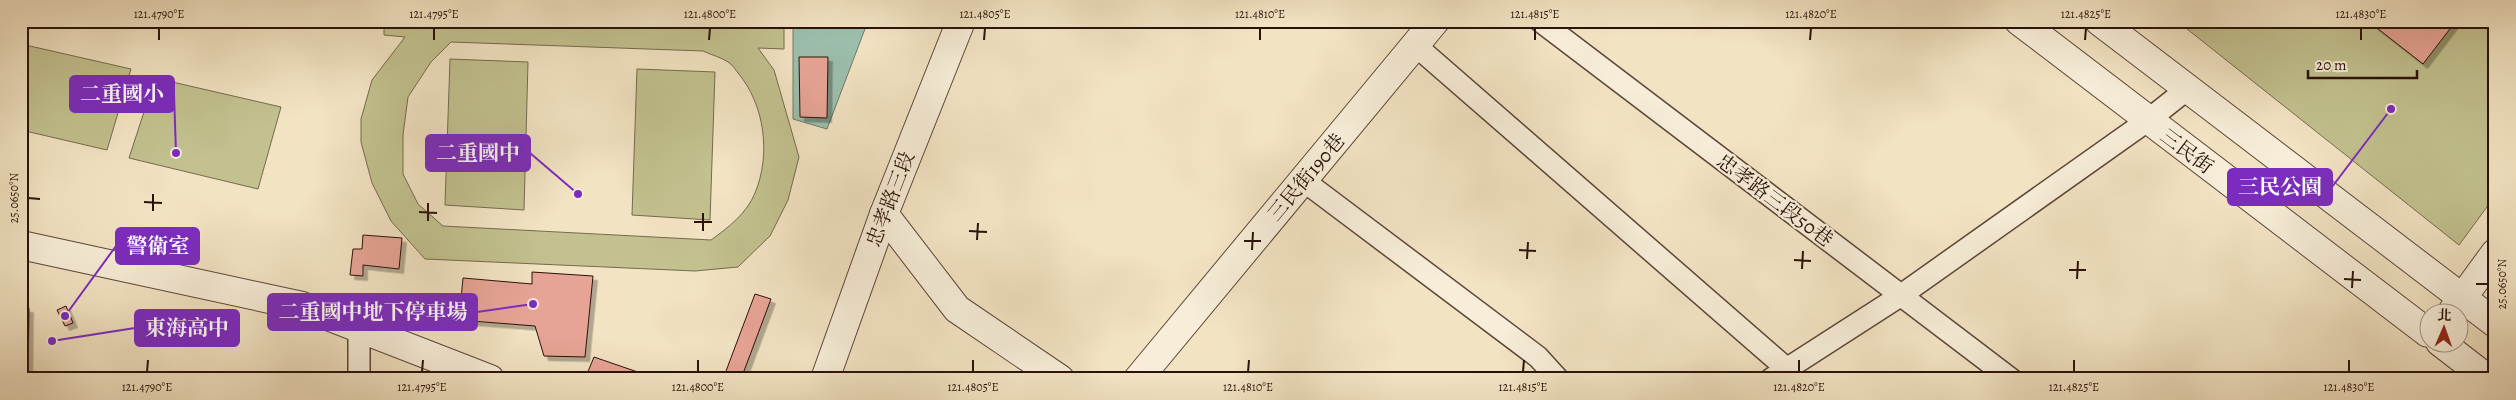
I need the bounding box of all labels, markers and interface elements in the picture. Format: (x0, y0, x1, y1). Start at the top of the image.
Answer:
text: 121.4790°E (134, 6, 184, 22)
text: 121.4795°E (409, 6, 459, 22)
text: 121.4800°E (684, 6, 736, 22)
text: 121.4805°E (959, 6, 1011, 22)
text: 121.4810°E (1235, 6, 1285, 22)
text: 121.4815°E (1511, 6, 1559, 22)
text: 121.4820°E (1785, 6, 1837, 22)
text: 121.4825°E (2061, 6, 2111, 22)
text: 121.4830°E (2336, 6, 2386, 22)
scale bar (2308, 48, 2417, 80)
text: 20 m (2316, 55, 2347, 75)
callout: 二重國小 (70, 76, 174, 112)
text: 二重國小 (80, 80, 164, 108)
street label: 三民街 (2155, 123, 2219, 180)
street label: 三民街190巷 (1262, 128, 1351, 227)
callout: 二重國中 (426, 135, 530, 171)
text: 二重國中 (436, 139, 520, 167)
street label: 忠孝路三段 (860, 148, 921, 251)
street label: 忠孝路三段50巷 (1711, 148, 1838, 253)
callout: 三民公園 (2228, 169, 2332, 205)
text: 25.0650°N (6, 173, 22, 223)
text: 三民公園 (2238, 173, 2322, 201)
callout: 警衛室 (116, 228, 199, 264)
text: 警衛室 (127, 232, 190, 260)
text: 25.0650°N (2494, 259, 2510, 309)
callout: 二重國中地下停車場 (268, 294, 477, 330)
text: 二重國中地下停車場 (279, 298, 468, 326)
north arrow (2418, 302, 2468, 352)
text: 北 (2437, 306, 2452, 325)
callout: 東海高中 (135, 310, 239, 346)
text: 東海高中 (145, 314, 229, 342)
text: 121.4790°E (122, 379, 172, 395)
text: 121.4795°E (397, 379, 447, 395)
text: 121.4800°E (672, 379, 724, 395)
text: 121.4805°E (947, 379, 999, 395)
text: 121.4810°E (1223, 379, 1273, 395)
text: 121.4815°E (1499, 379, 1547, 395)
text: 121.4820°E (1773, 379, 1825, 395)
text: 121.4825°E (2049, 379, 2099, 395)
text: 121.4830°E (2324, 379, 2374, 395)

